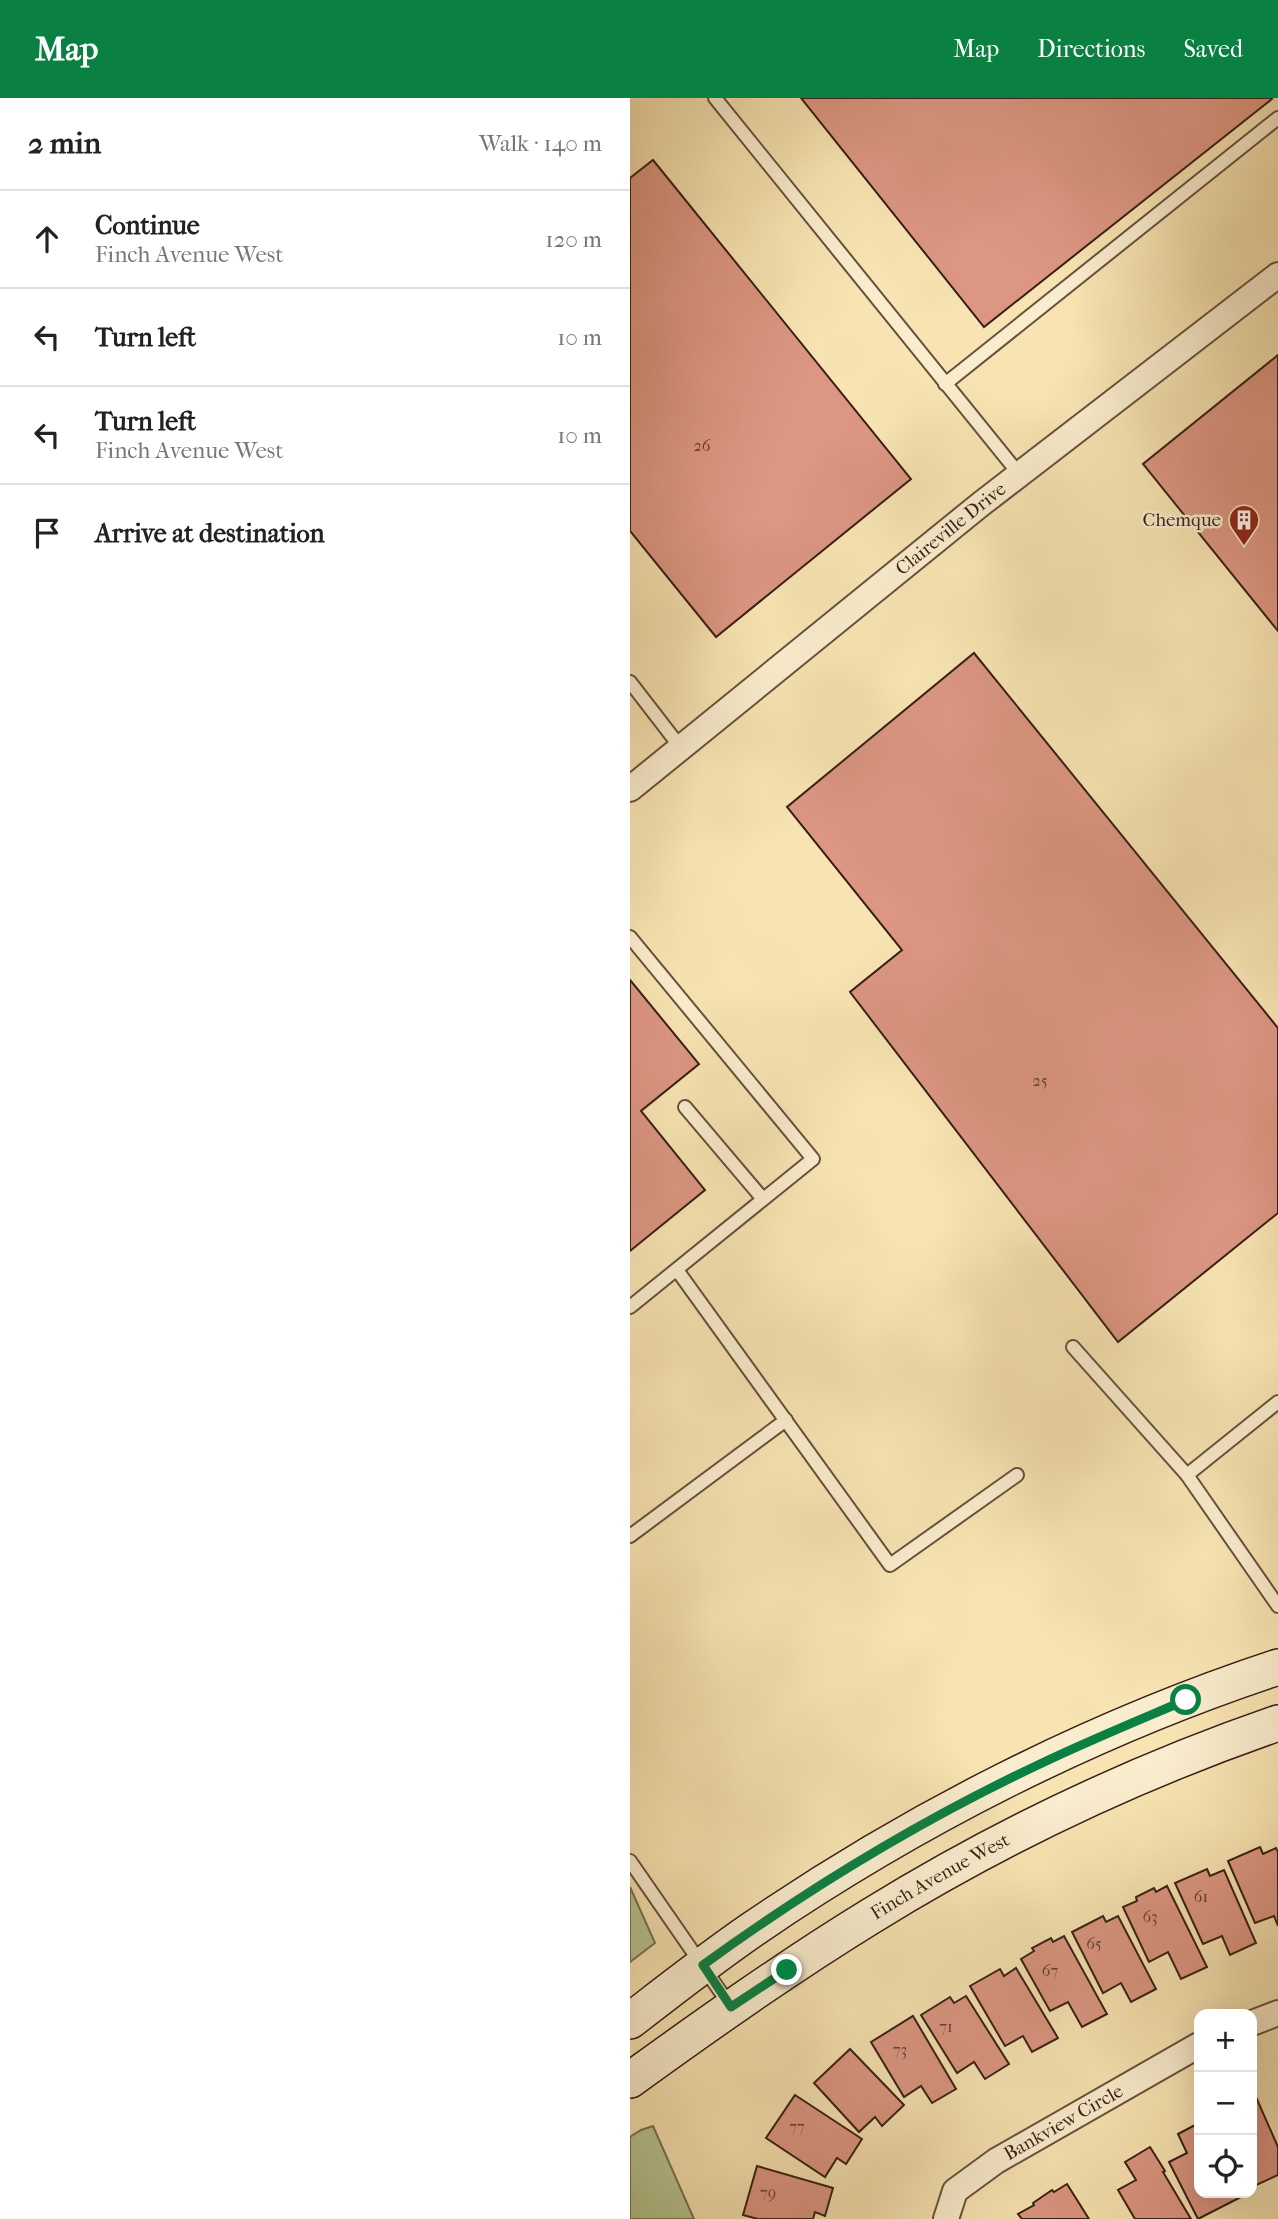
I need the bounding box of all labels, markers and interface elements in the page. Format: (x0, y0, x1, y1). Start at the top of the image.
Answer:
text: Map (35, 30, 98, 69)
text: Map (953, 35, 999, 63)
text: Directions (1037, 35, 1145, 63)
text: Saved (1183, 35, 1243, 63)
text: 2 min (28, 126, 101, 161)
text: Walk · 140 m (479, 130, 602, 157)
text: Continue (95, 210, 200, 241)
icon: ahead (28, 220, 66, 258)
text: 120 m (545, 226, 602, 253)
text: Finch Avenue West (95, 241, 284, 268)
icon: left (28, 318, 66, 356)
text: Turn left (95, 322, 196, 353)
text: 10 m (557, 324, 602, 351)
text: Turn left (95, 406, 196, 437)
icon: left (28, 416, 66, 454)
text: 10 m (557, 422, 602, 449)
house number: 26 (694, 436, 711, 455)
text: Finch Avenue West (95, 437, 284, 464)
street label: Claireville Drive (891, 478, 1010, 580)
building icon: Chemque (1227, 503, 1261, 547)
place label: Chemque (1143, 509, 1221, 531)
icon: arrive (28, 514, 66, 552)
text: Arrive at destination (95, 518, 325, 549)
house number: 25 (1032, 1071, 1048, 1090)
route start (1170, 1684, 1201, 1715)
street label: Finch Avenue West (867, 1829, 1013, 1925)
house number: 61 (1194, 1887, 1208, 1906)
house number: 63 (1142, 1907, 1158, 1926)
house number: 65 (1086, 1934, 1102, 1953)
route end (771, 1954, 802, 1985)
house number: 67 (1042, 1961, 1058, 1980)
map controls (1194, 2009, 1257, 2198)
button: + (1194, 2009, 1257, 2072)
house number: 71 (939, 2017, 953, 2036)
house number: 73 (893, 2040, 907, 2059)
button: − (1194, 2072, 1257, 2135)
street label: Bankview Circle (1000, 2080, 1127, 2165)
house number: 77 (789, 2117, 805, 2136)
button: locate (1194, 2135, 1257, 2198)
house number: 79 (760, 2183, 776, 2202)

